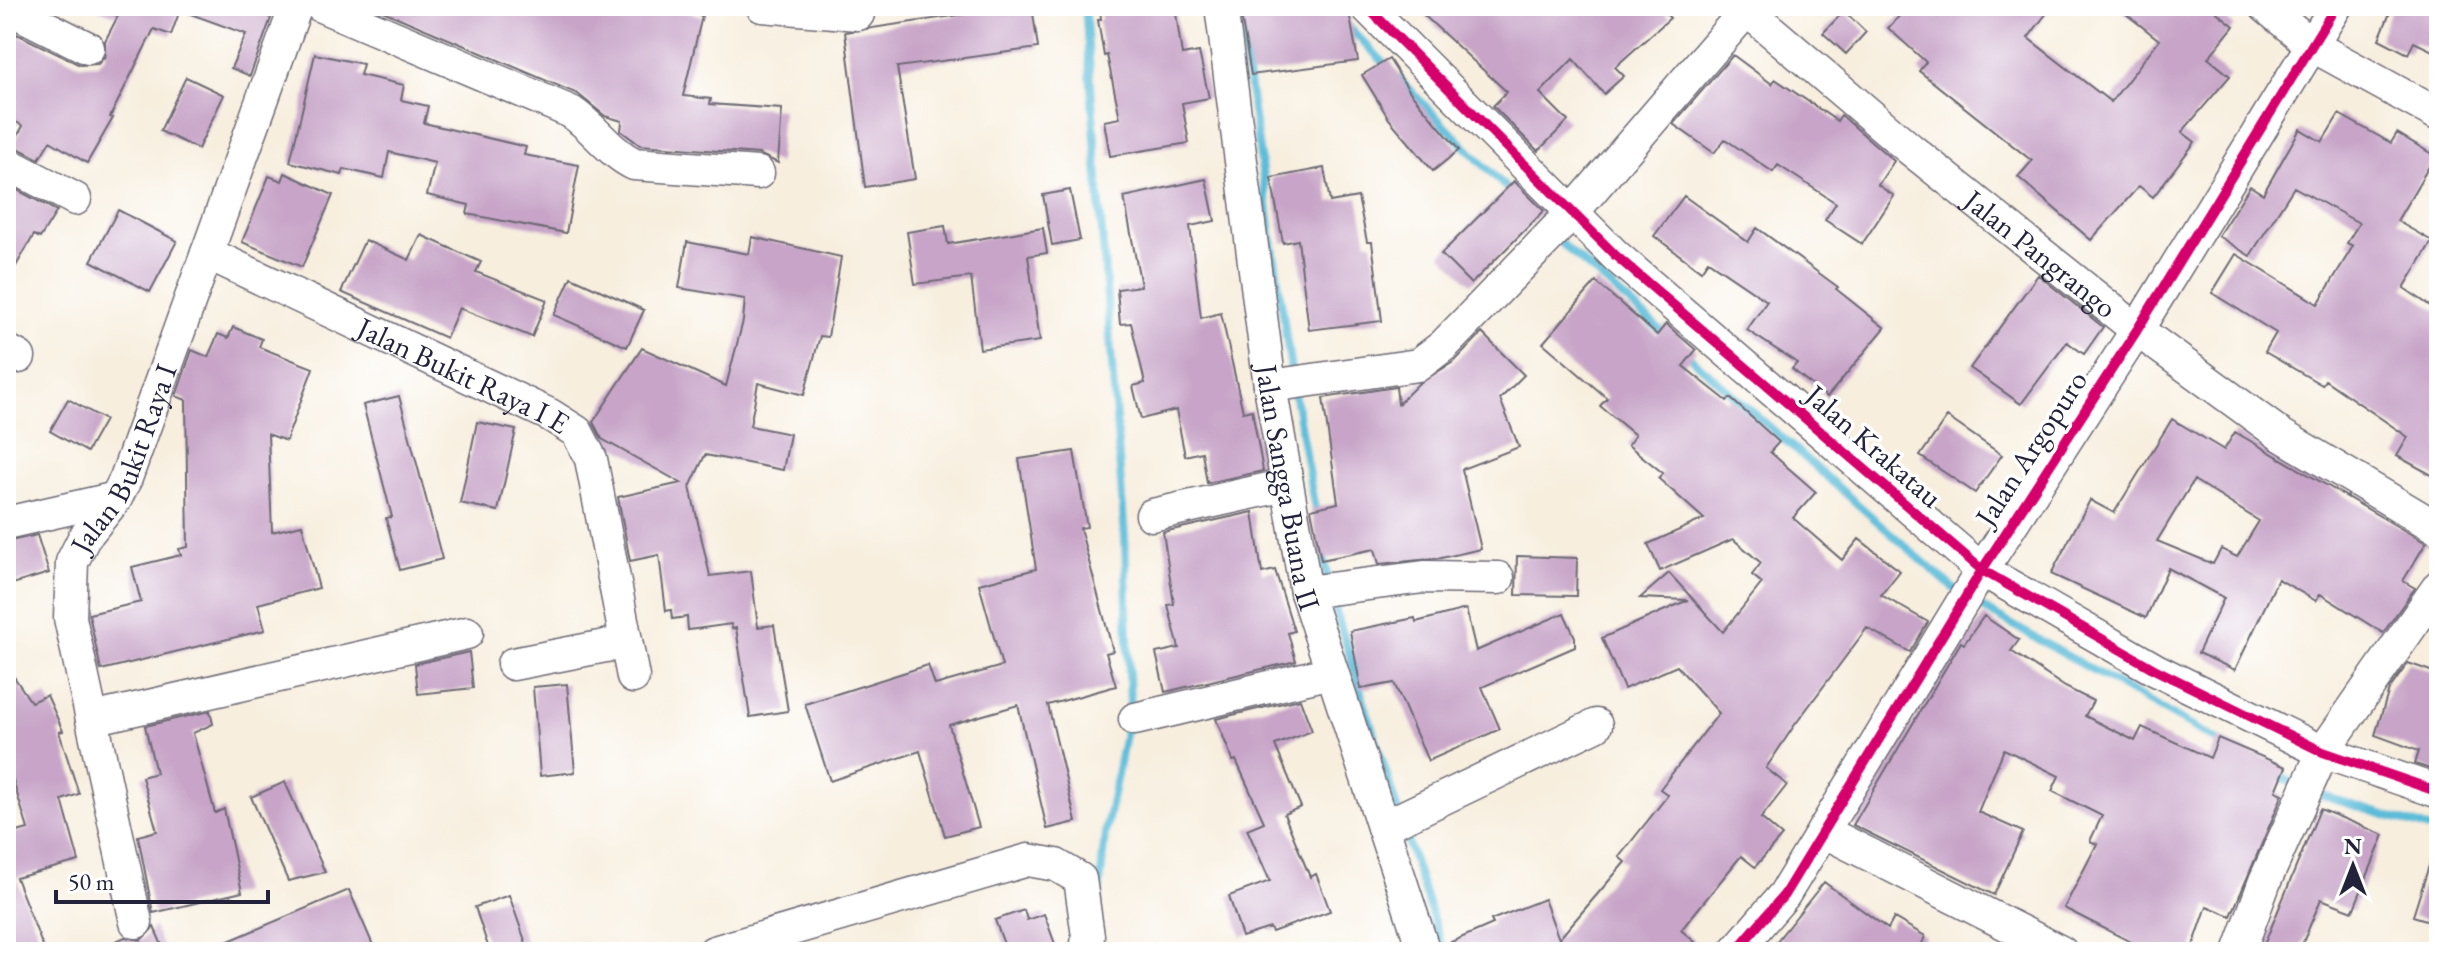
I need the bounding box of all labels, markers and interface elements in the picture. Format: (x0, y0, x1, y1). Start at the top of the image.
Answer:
street label: Jalan Pangrango (1954, 179, 2125, 326)
street label: Jalan Bukit Raya I E (349, 306, 577, 442)
street label: Jalan Bukit Raya I (59, 358, 185, 562)
street label: Jalan Sangga Buana II (1248, 359, 1330, 615)
street label: Jalan Argopuro (1965, 363, 2096, 536)
street label: Jalan Krakatau (1795, 374, 1951, 516)
north arrow (2313, 826, 2393, 906)
text: N (2344, 832, 2362, 861)
scale bar (56, 854, 268, 904)
text: 50 m (68, 866, 115, 897)

